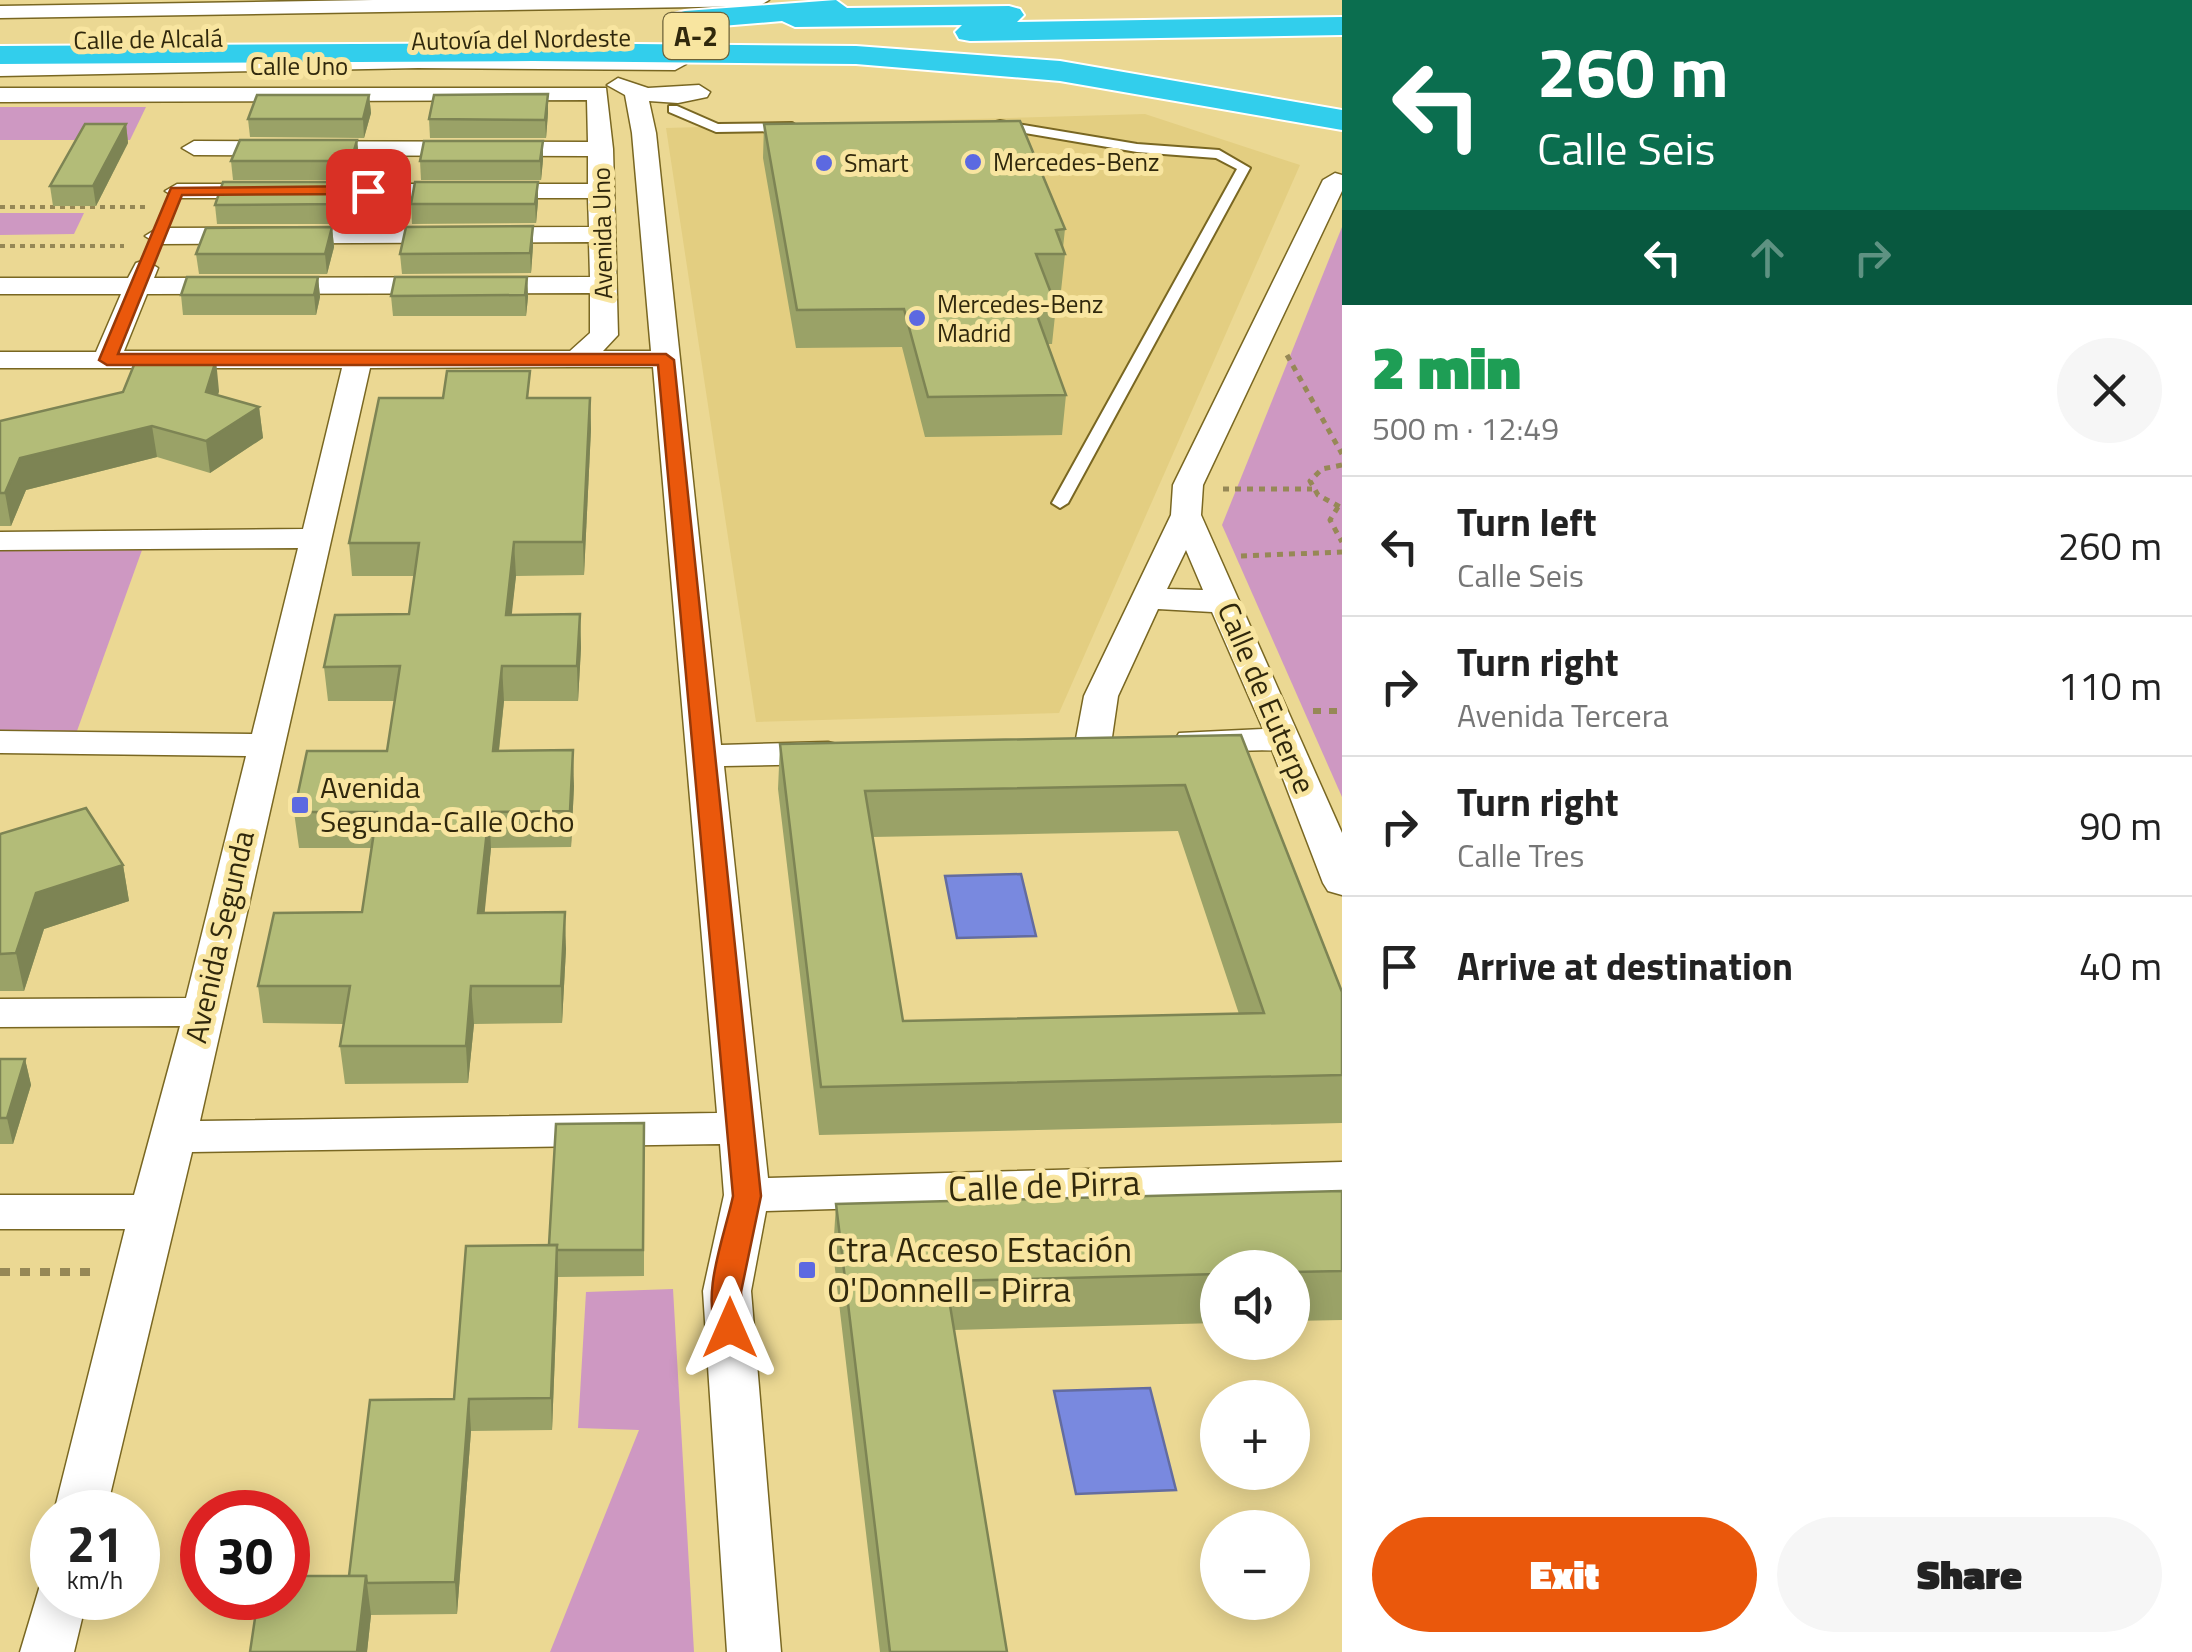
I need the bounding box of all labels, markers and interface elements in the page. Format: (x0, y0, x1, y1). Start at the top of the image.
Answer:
road number: A-2 (664, 13, 728, 59)
street label: Autovía del Nordeste (411, 18, 631, 60)
text: 260 m (1537, 18, 1729, 124)
street label: Calle de Alcalá (73, 19, 224, 59)
icon: left (1372, 40, 1502, 170)
street label: Calle Uno (250, 47, 348, 85)
text: Calle Seis (1537, 114, 1715, 182)
place label: Mercedes-Benz (993, 143, 1159, 181)
place label: Smart (844, 144, 909, 182)
pin (326, 149, 411, 234)
marker: Mercedes-Benz (962, 151, 984, 173)
marker: Smart (813, 152, 835, 174)
icon: arrive (341, 164, 396, 219)
street label: Avenida Uno (582, 167, 622, 299)
icon: left (1635, 230, 1690, 285)
icon: ahead (1740, 230, 1795, 285)
icon: right (1845, 230, 1900, 285)
place label: Mercedes-Benz Madrid (937, 285, 1103, 352)
marker: Mercedes-Benz Madrid (906, 307, 928, 329)
text: 2 min (1372, 321, 1521, 412)
button: close (2057, 338, 2162, 443)
text: 500 m · 12:49 (1372, 404, 1559, 452)
text: Turn left (1457, 493, 1597, 551)
text: 260 m (2058, 517, 2162, 575)
icon: left (1372, 519, 1427, 574)
text: Calle Seis (1457, 551, 1584, 599)
street label: Calle de Euterpe (1206, 595, 1328, 800)
text: Turn right (1457, 633, 1619, 691)
text: 110 m (2058, 657, 2162, 715)
icon: right (1372, 659, 1427, 714)
text: Avenida Tercera (1457, 691, 1669, 739)
place label: Avenida Segunda-Calle Ocho (320, 764, 575, 844)
text: Turn right (1457, 773, 1619, 831)
marker: Avenida Segunda-Calle Ocho (289, 794, 311, 816)
text: 90 m (2079, 797, 2162, 855)
icon: right (1372, 799, 1427, 854)
street label: Avenida Segunda (172, 826, 266, 1047)
text: Calle Tres (1457, 831, 1584, 879)
text: Arrive at destination (1457, 937, 1793, 995)
text: 40 m (2079, 937, 2162, 995)
icon: arrive (1372, 939, 1427, 994)
street label: Calle de Pirra (947, 1155, 1141, 1215)
place label: Ctra Acceso Estación O'Donnell - Pirra (827, 1222, 1132, 1316)
map controls (1200, 1250, 1310, 1620)
button: sound (1200, 1250, 1310, 1360)
marker: Ctra Acceso Estación O'Donnell - Pirra (796, 1259, 818, 1281)
position arrow (678, 1276, 782, 1380)
button: + (1200, 1380, 1310, 1490)
speed limit sign: 30 (180, 1490, 310, 1620)
text: 21 (67, 1505, 123, 1581)
button: − (1200, 1510, 1310, 1620)
button: Exit (1372, 1517, 1757, 1632)
button: Share (1777, 1517, 2162, 1632)
text: km/h (67, 1561, 123, 1599)

